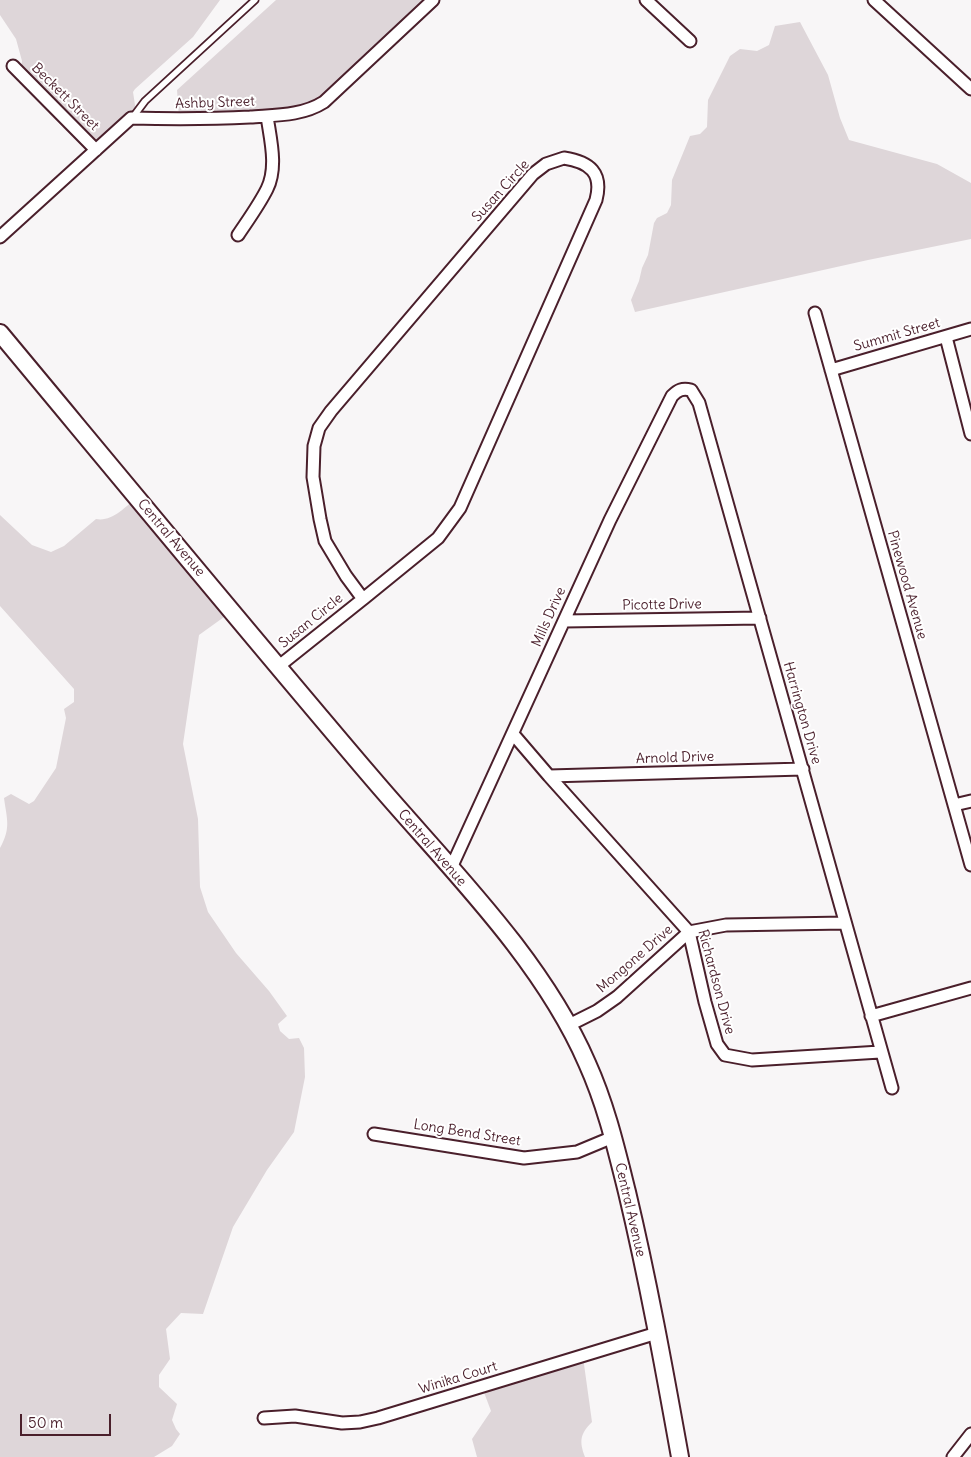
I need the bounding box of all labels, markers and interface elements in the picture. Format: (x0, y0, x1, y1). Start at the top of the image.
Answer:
street label: Beckett Street (28, 60, 102, 134)
street label: Ashby Street (175, 93, 255, 113)
street label: Susan Circle (469, 157, 533, 225)
street label: Summit Street (852, 315, 942, 355)
street label: Central Avenue (134, 496, 208, 580)
street label: Pinewood Avenue (883, 529, 931, 641)
street label: Mills Drive (528, 585, 570, 649)
street label: Susan Circle (276, 590, 346, 652)
street label: Picotte Drive (622, 596, 702, 614)
street label: Harrington Drive (779, 660, 825, 766)
street label: Arnold Drive (635, 748, 715, 768)
street label: Central Avenue (394, 806, 470, 890)
street label: Mongone Drive (594, 922, 676, 996)
street label: Richardson Drive (694, 928, 738, 1036)
street label: Long Bend Street (412, 1116, 522, 1150)
street label: Central Avenue (611, 1161, 649, 1259)
street label: Winika Court (417, 1358, 499, 1398)
scale bar (22, 1404, 114, 1436)
text: 50 m (28, 1413, 63, 1432)

